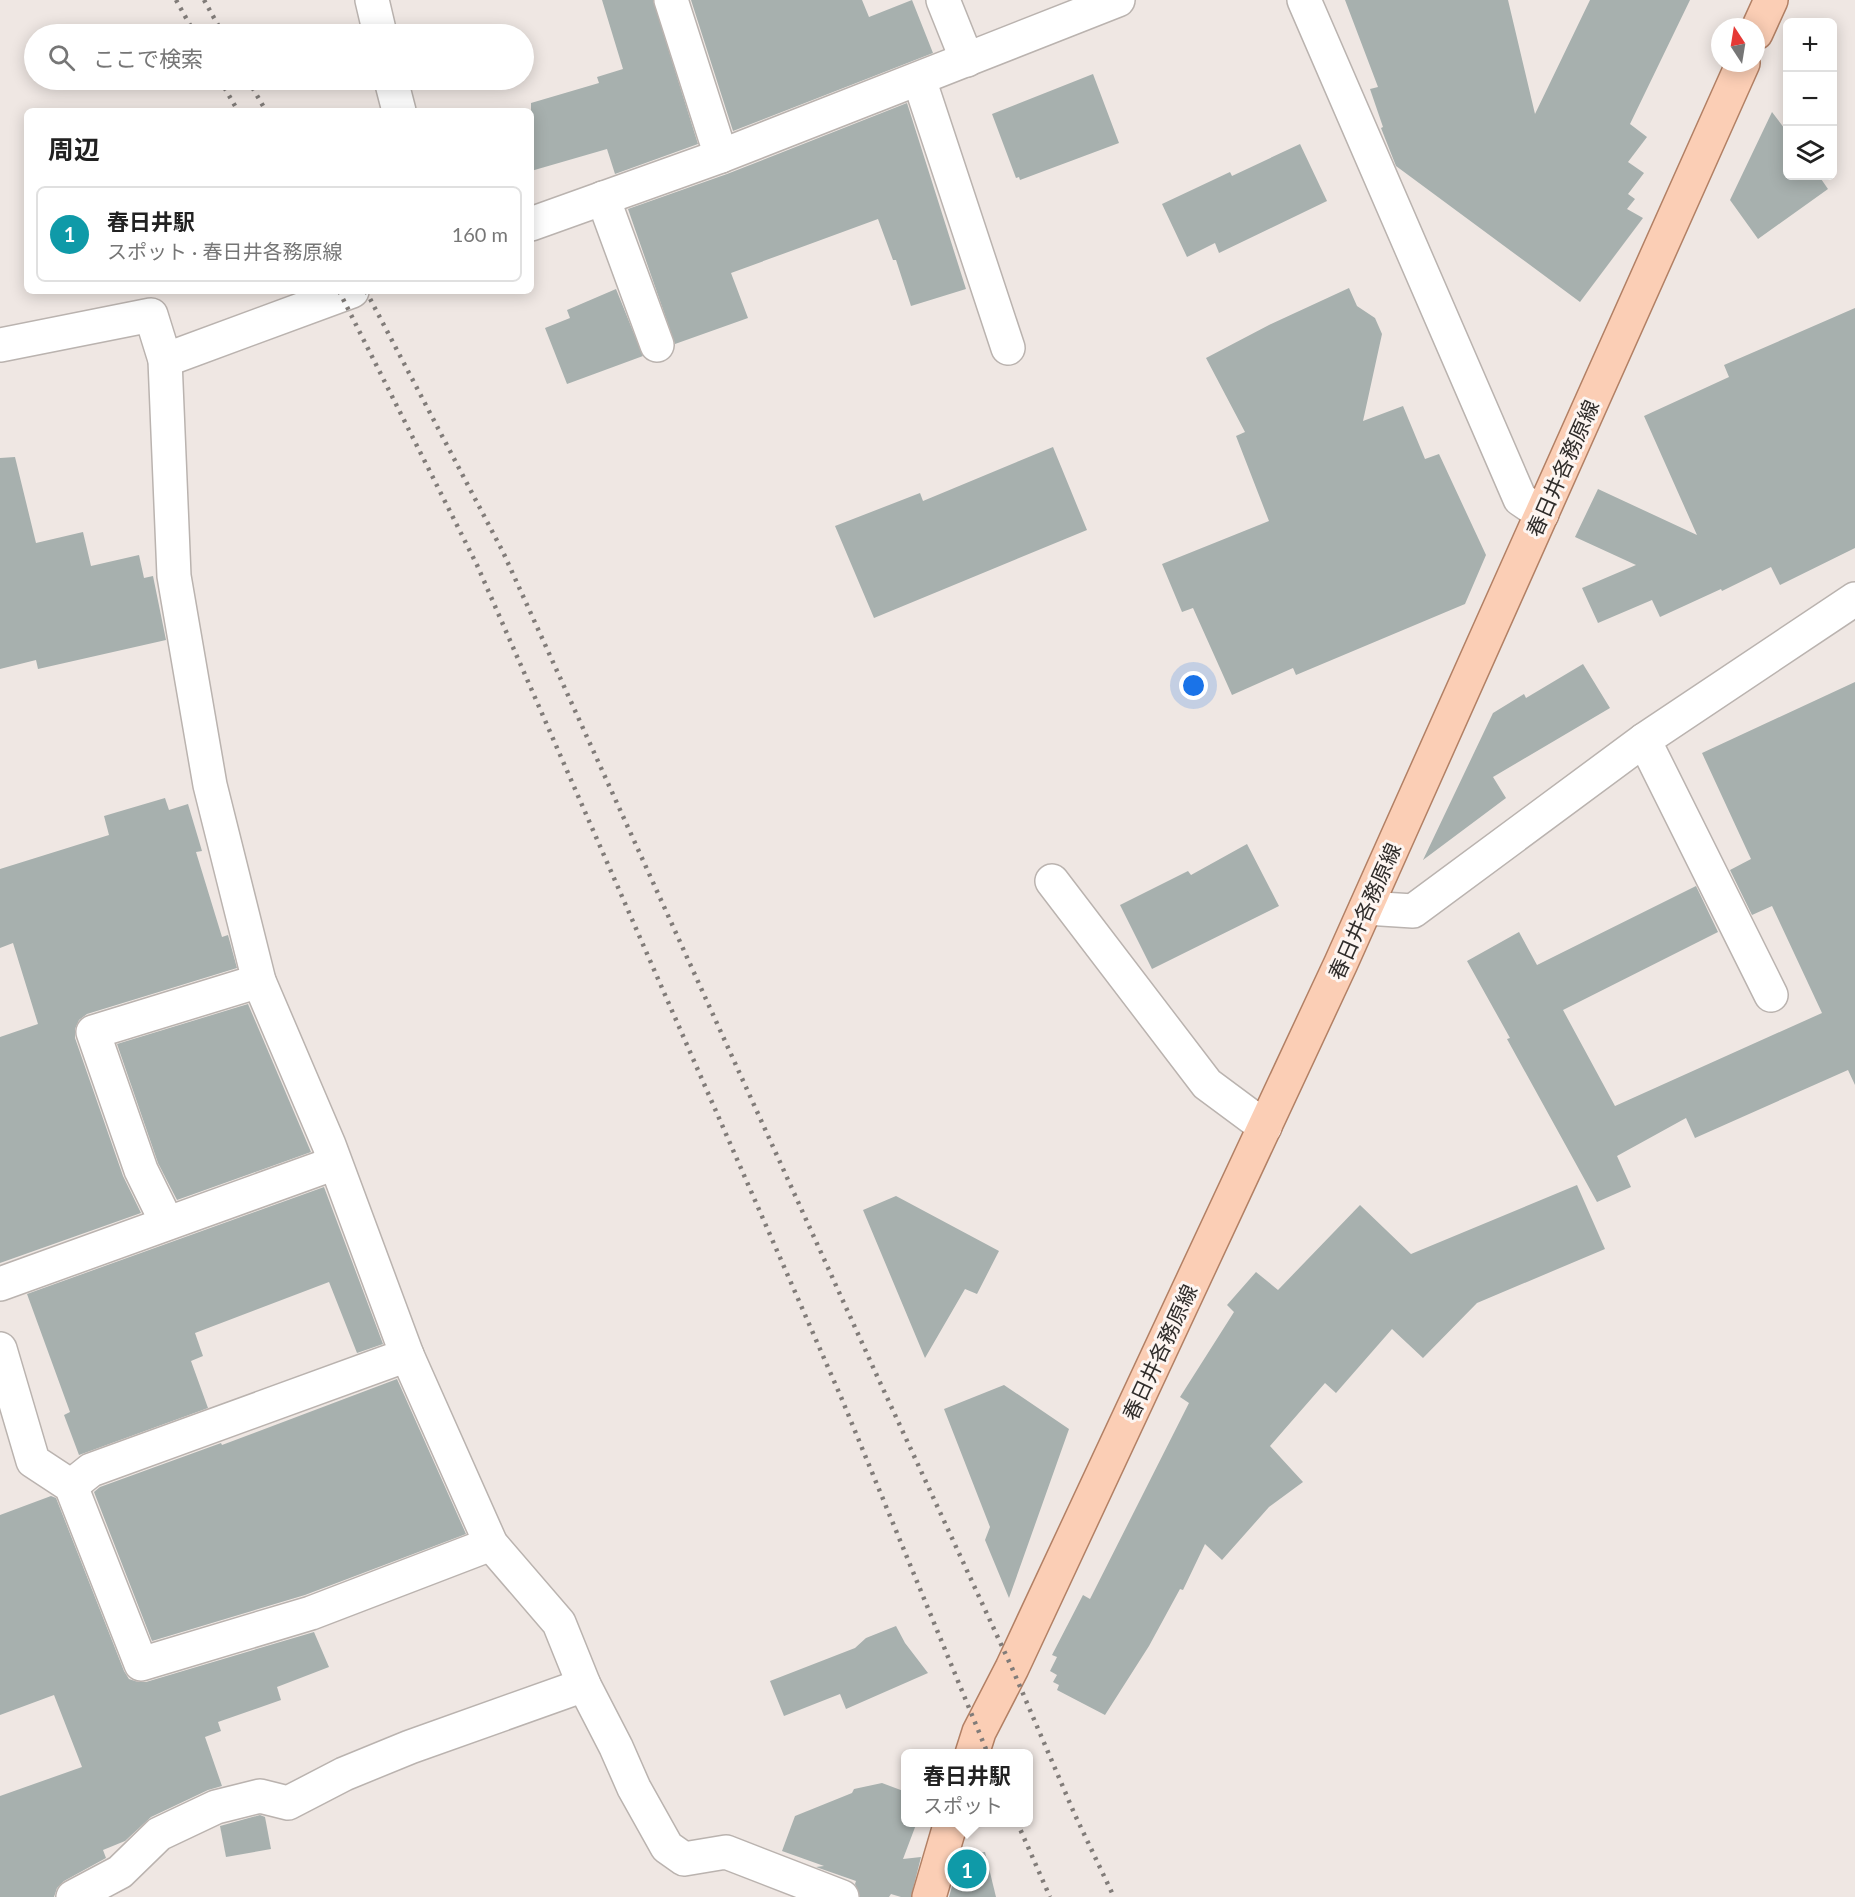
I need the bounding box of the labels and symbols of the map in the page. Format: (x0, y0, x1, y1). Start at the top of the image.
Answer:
north arrow (1711, 18, 1765, 72)
street label: 春日井各務原線 (1521, 396, 1603, 540)
your location (1179, 671, 1208, 700)
street label: 春日井各務原線 (1323, 839, 1405, 983)
street label: 春日井各務原線 (1117, 1280, 1201, 1424)
pin: 1 (948, 1846, 986, 1892)

